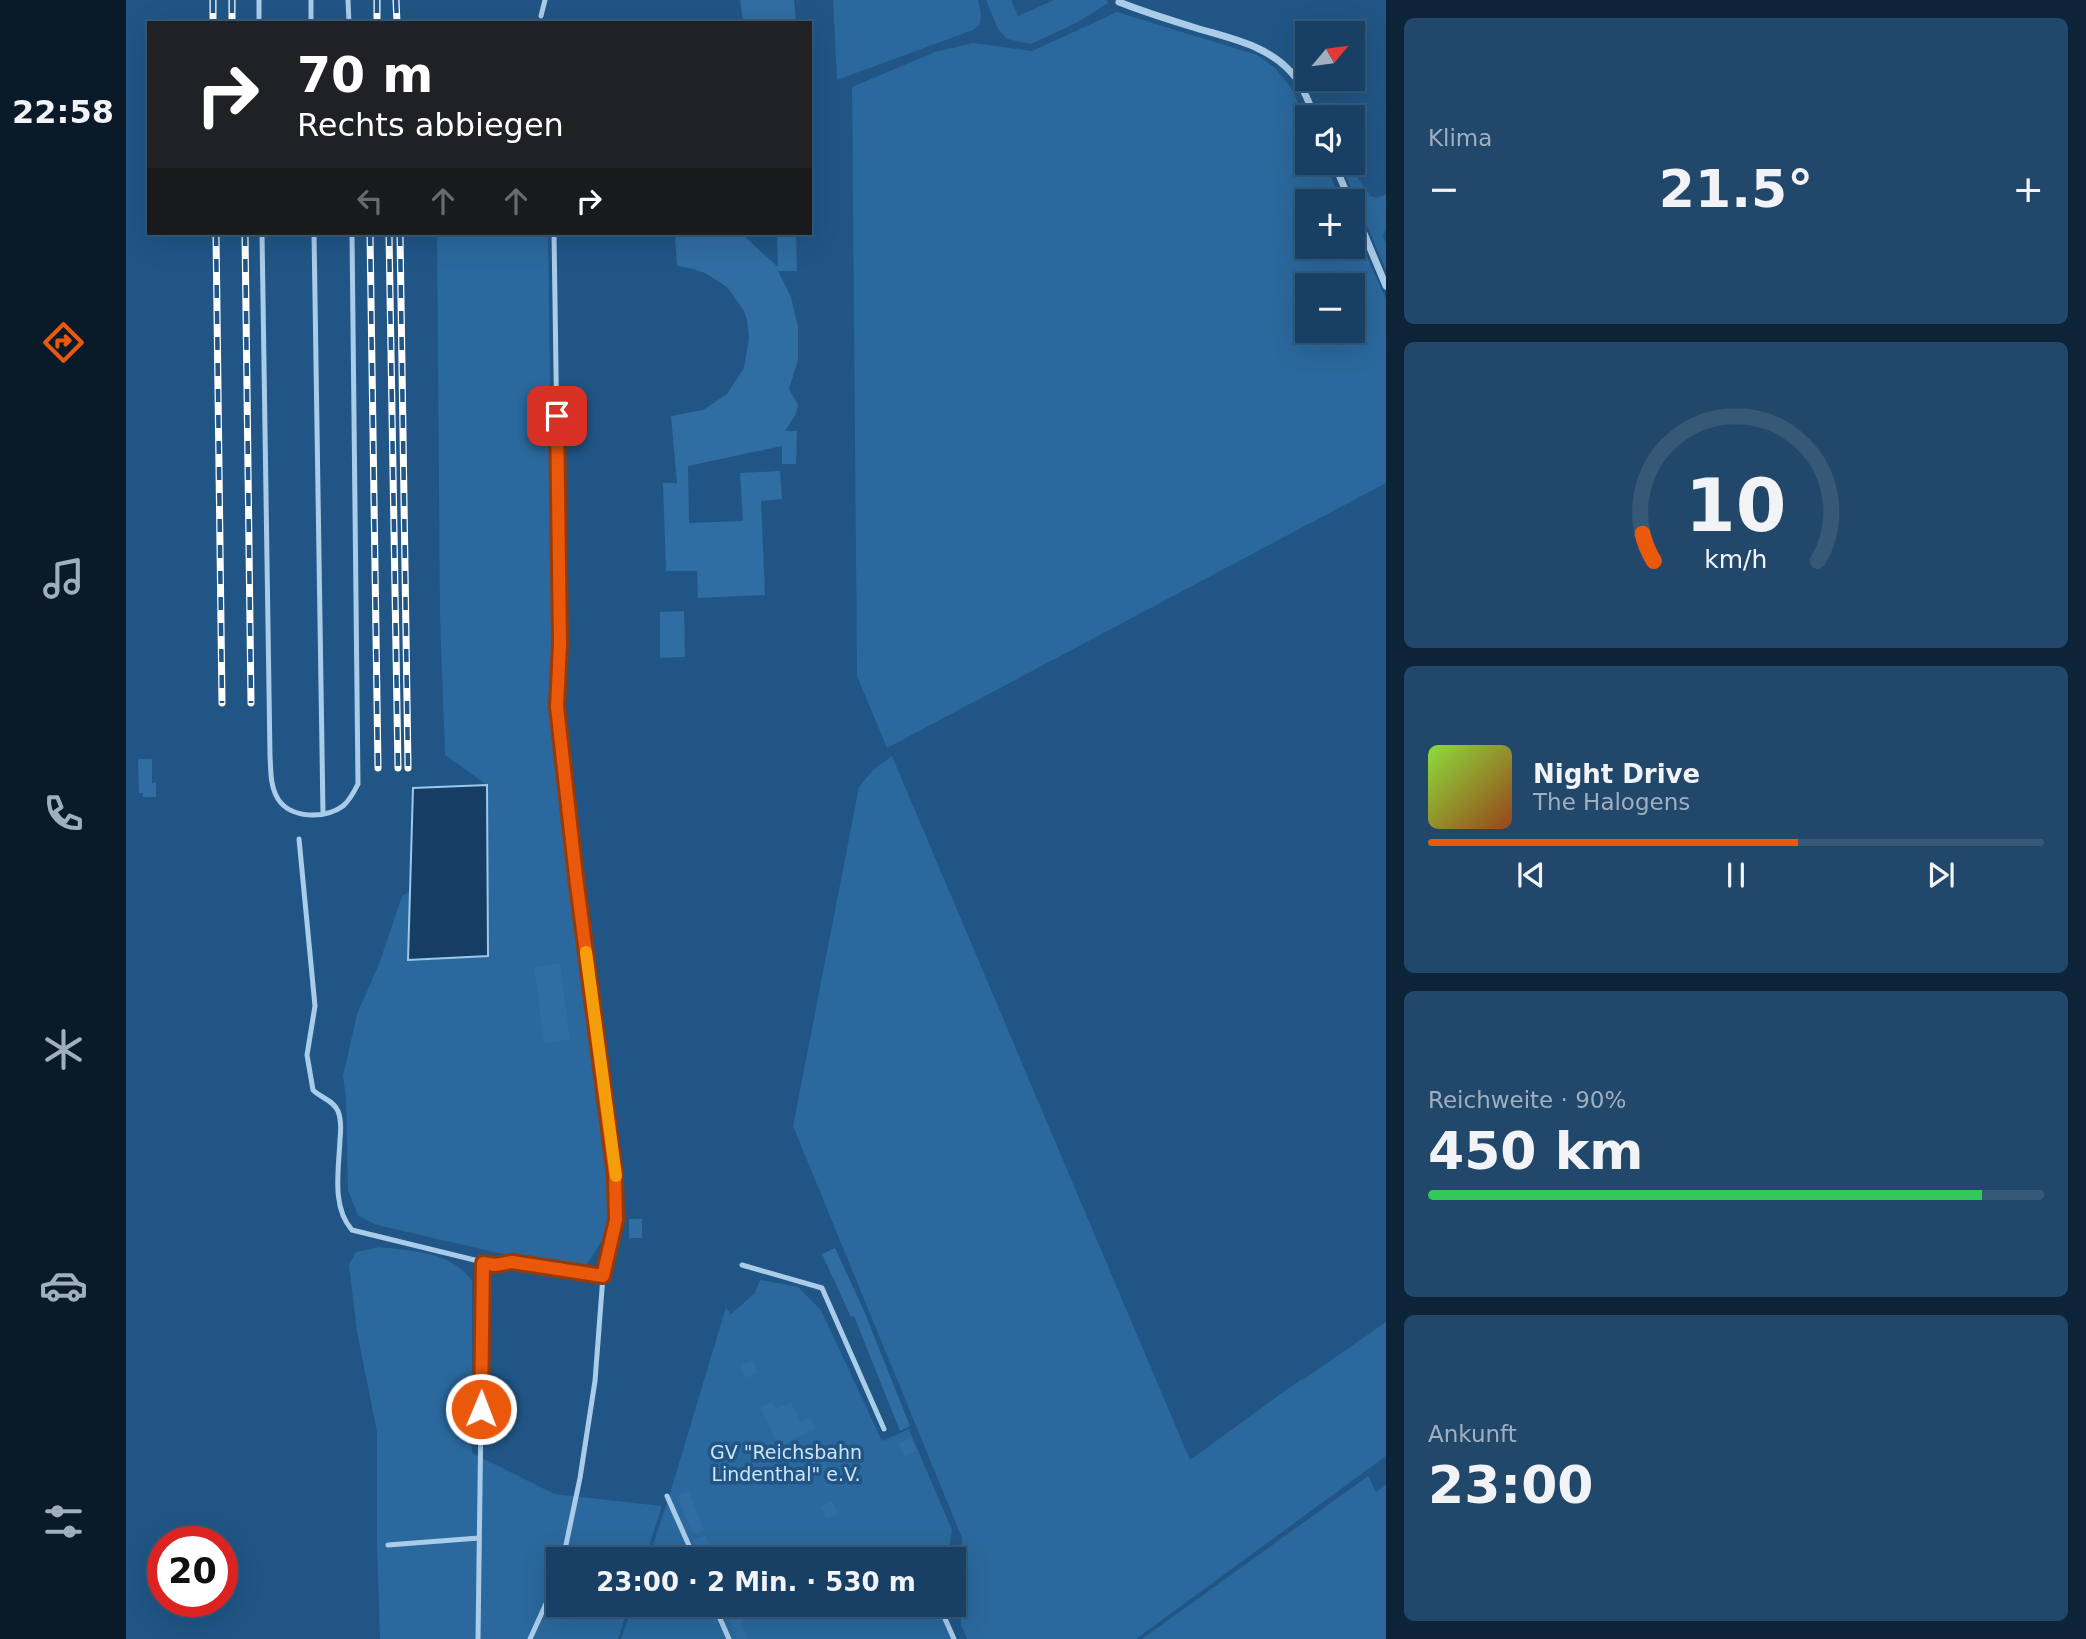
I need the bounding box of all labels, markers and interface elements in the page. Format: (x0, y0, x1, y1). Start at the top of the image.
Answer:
north arrow (1295, 21, 1365, 91)
map controls (1295, 21, 1365, 343)
text: 70 m (297, 47, 433, 104)
icon: right (182, 49, 273, 140)
text: 22:58 (12, 93, 114, 131)
button: sound (1295, 105, 1365, 175)
text: Rechts abbiegen (297, 106, 564, 144)
text: Klima (1428, 125, 1492, 151)
text: 21.5° (1659, 159, 1813, 219)
text: − (1428, 167, 1460, 211)
text: + (2012, 167, 2044, 211)
icon: left (351, 182, 389, 220)
icon: ahead (424, 182, 462, 220)
icon: ahead (497, 182, 535, 220)
icon: right (570, 182, 608, 220)
button: + (1295, 189, 1365, 259)
button: − (1295, 273, 1365, 343)
icon: directions (39, 318, 88, 367)
pin (527, 386, 587, 446)
icon: arrive (538, 397, 576, 435)
text: 10 (1685, 464, 1787, 549)
text: km/h (1704, 545, 1768, 574)
icon: music (39, 554, 88, 603)
text: Night Drive (1533, 759, 1700, 789)
icon: phone (39, 789, 88, 838)
text: The Halogens (1533, 789, 1690, 815)
icon: previous (1512, 856, 1550, 894)
icon: pause (1717, 856, 1755, 894)
icon: next (1922, 856, 1960, 894)
icon: climate (39, 1025, 88, 1074)
text: Reichweite · 90% (1428, 1087, 1626, 1113)
text: 450 km (1428, 1121, 1643, 1181)
icon: car (39, 1261, 88, 1310)
position arrow (444, 1372, 518, 1446)
text: Ankunft (1428, 1421, 1517, 1447)
park label: GV "Reichsbahn Lindenthal" e.V. (710, 1441, 862, 1485)
text: 23:00 (1428, 1455, 1594, 1515)
icon: filters (39, 1497, 88, 1546)
speed limit sign: 20 (147, 1526, 238, 1617)
text: 23:00 · 2 Min. · 530 m (596, 1567, 916, 1597)

